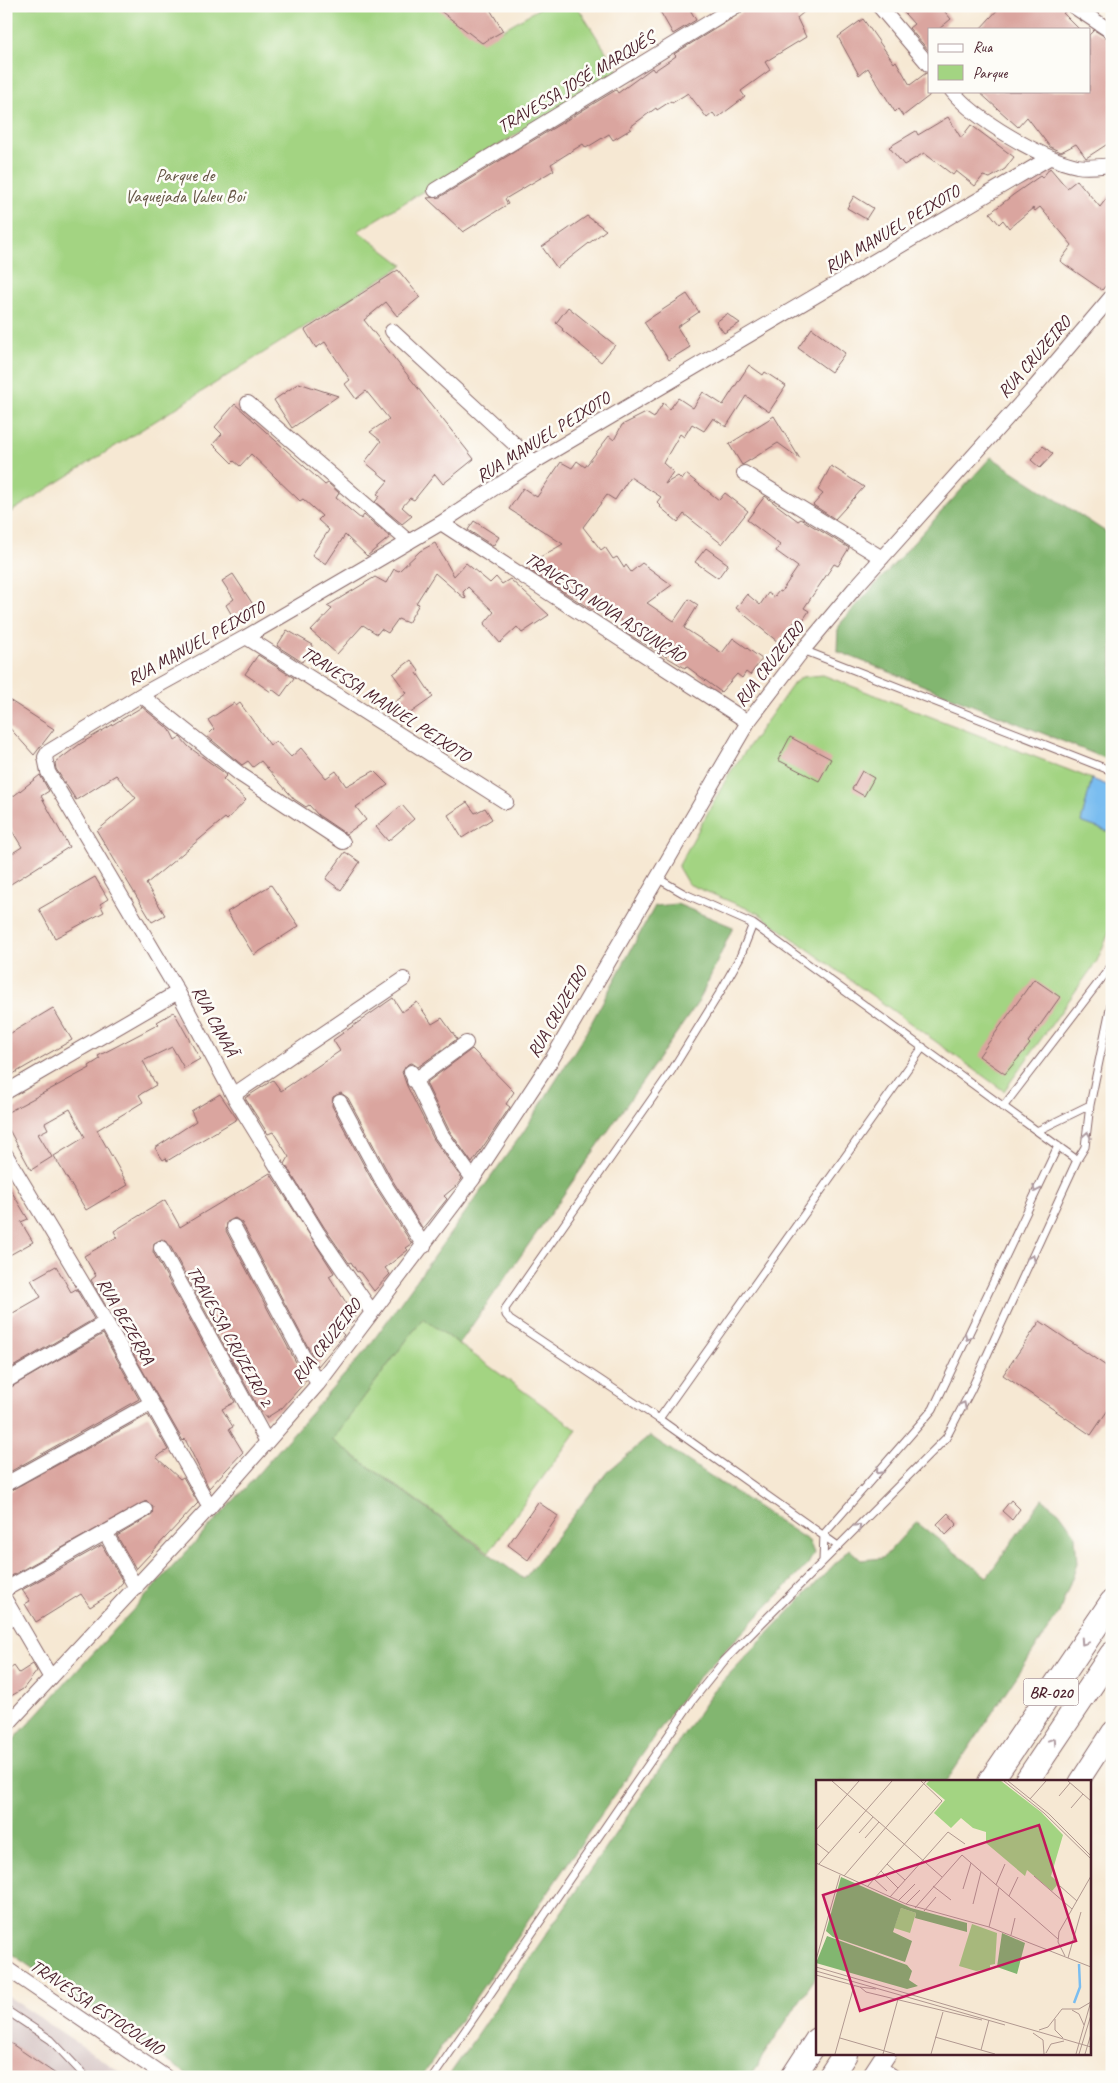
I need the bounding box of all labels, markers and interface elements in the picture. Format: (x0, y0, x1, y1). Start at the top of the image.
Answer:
street label: TRAVESSA JOSÉ MARQUÊS (494, 25, 661, 138)
legend (928, 28, 1090, 92)
text: Rua (973, 38, 993, 57)
text: Parque (973, 64, 1009, 83)
park label: Parque de Vaquejada Valeu Boi (125, 164, 248, 207)
street label: RUA MANUEL PEIXOTO (820, 179, 965, 278)
street label: RUA CRUZEIRO (993, 310, 1077, 402)
street label: RUA MANUEL PEIXOTO (472, 386, 616, 487)
street label: TRAVESSA NOVA ASSUNÇÃO (520, 547, 691, 669)
street label: RUA MANUEL PEIXOTO (123, 595, 270, 690)
street label: RUA CRUZEIRO (729, 616, 810, 711)
street label: TRAVESSA MANUEL PEIXOTO (297, 641, 476, 768)
street label: RUA CRUZEIRO (522, 961, 593, 1061)
street label: RUA CANAÃ (187, 982, 245, 1063)
one-way arrow (1081, 1130, 1092, 1139)
one-way arrow (1032, 1184, 1043, 1193)
one-way arrow (1026, 1254, 1037, 1263)
street label: TRAVESSA CRUZEIRO 2 (182, 1262, 279, 1412)
street label: RUA BEZERRA (92, 1274, 160, 1369)
street label: RUA CRUZEIRO (286, 1293, 367, 1388)
one-way arrow (964, 1332, 975, 1341)
one-way arrow (957, 1401, 967, 1410)
one-way arrow (876, 1465, 885, 1474)
one-way arrow (852, 1523, 861, 1532)
one-way arrow (1081, 1637, 1091, 1646)
road number: BR-020 (1024, 1678, 1078, 1705)
one-way arrow (1047, 1737, 1056, 1747)
inset map (816, 1780, 1090, 2056)
street label: TRAVESSA ESTOCOLMO (26, 1954, 170, 2061)

